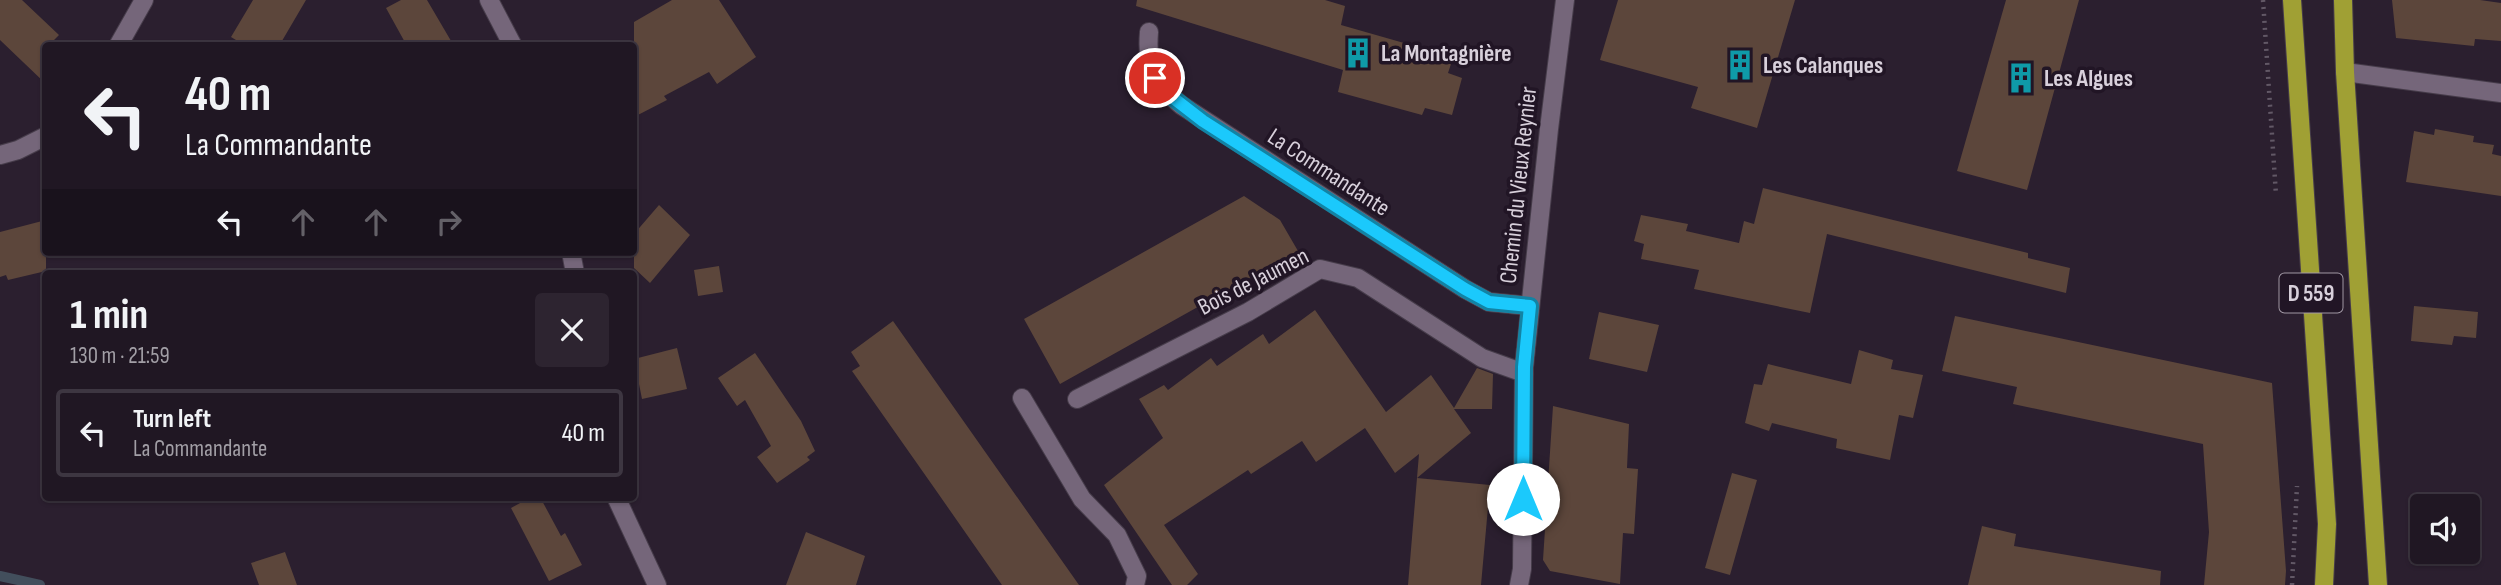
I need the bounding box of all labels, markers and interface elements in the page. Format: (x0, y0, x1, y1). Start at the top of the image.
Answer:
building icon: La Montagnière (1341, 36, 1375, 70)
place label: La Montagnière (1381, 39, 1512, 68)
pin (1125, 48, 1185, 108)
building icon: Les Calanques (1723, 48, 1757, 82)
place label: Les Calanques (1763, 51, 1883, 80)
icon: arrive (1136, 59, 1174, 97)
building icon: Les Algues (2004, 61, 2038, 95)
place label: Les Algues (2044, 64, 2133, 93)
text: 40 m (185, 66, 271, 125)
icon: left (70, 70, 161, 161)
street label: Chemin du Vieux Reynier (1494, 85, 1543, 285)
street label: La Commandante (1262, 122, 1395, 223)
text: La Commandante (185, 126, 372, 165)
icon: left (211, 203, 249, 241)
icon: ahead (284, 203, 322, 241)
icon: ahead (357, 203, 395, 241)
icon: right (430, 203, 468, 241)
street label: Bois de Jaumen (1193, 241, 1314, 322)
road number: D 559 (2280, 274, 2342, 312)
text: 1 min (70, 290, 148, 341)
button: close (535, 293, 609, 367)
text: 130 m · 21:59 (70, 342, 170, 370)
text: Turn left (133, 404, 211, 435)
icon: left (74, 414, 112, 452)
text: 40 m (562, 418, 605, 449)
text: La Commandante (133, 435, 267, 463)
position arrow (1486, 462, 1560, 536)
map controls (2410, 494, 2480, 564)
button: sound (2410, 494, 2480, 564)

